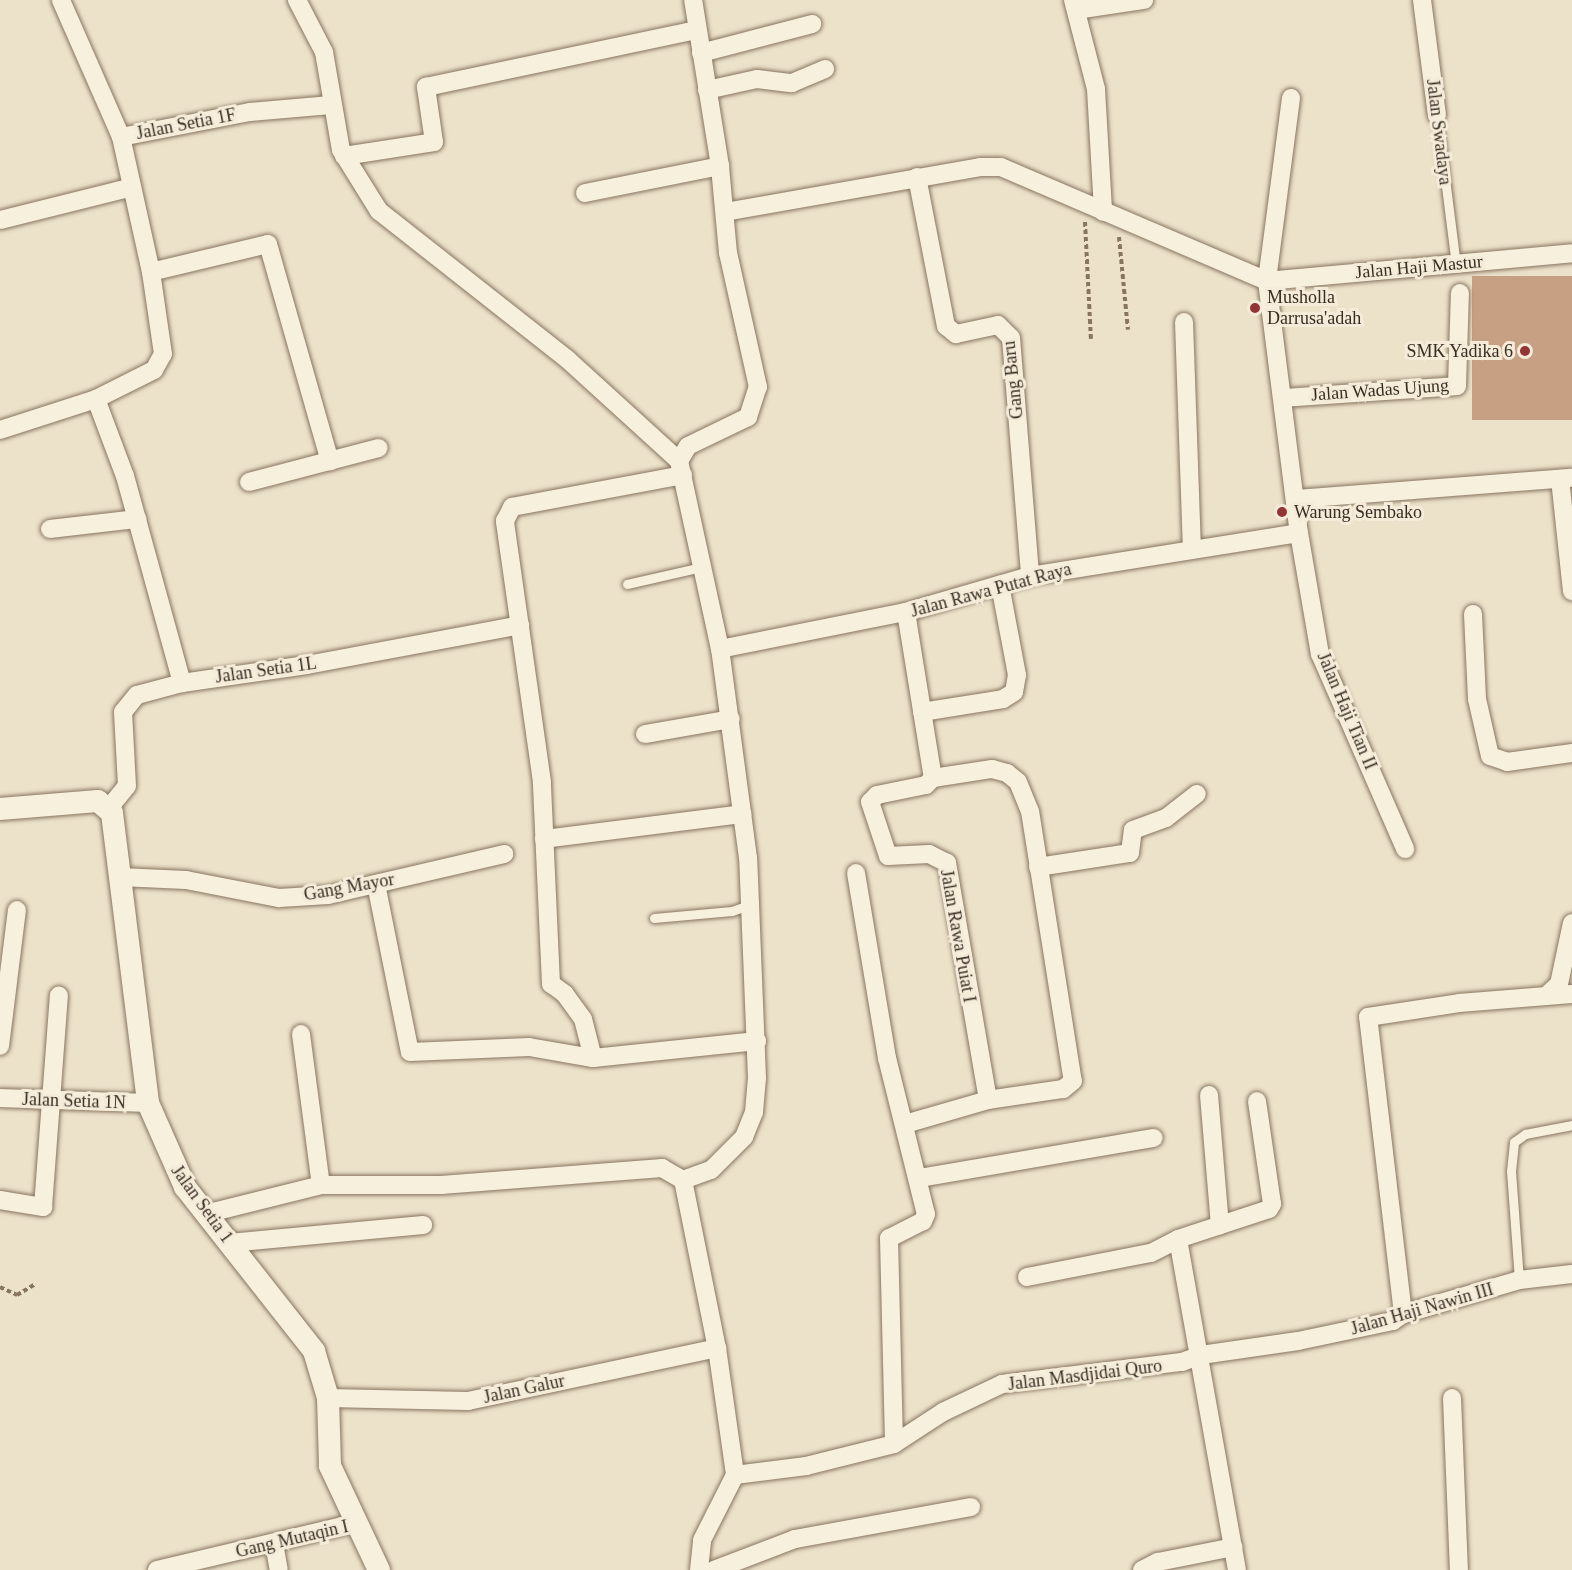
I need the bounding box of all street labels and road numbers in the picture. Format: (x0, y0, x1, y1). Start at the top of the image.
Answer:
street label: Jalan Swadaya (1422, 78, 1456, 186)
street label: Jalan Setia 1F (134, 104, 238, 144)
street label: Jalan Haji Mastur (1354, 251, 1484, 283)
street label: Gang Baru (998, 340, 1028, 420)
street label: Jalan Wadas Ujung (1310, 374, 1450, 406)
street label: Jalan Rawa Putat Raya (908, 558, 1074, 622)
street label: Jalan Haji Tian II (1312, 649, 1382, 773)
street label: Jalan Setia 1L (214, 652, 318, 688)
street label: Gang Mayor (302, 868, 396, 906)
street label: Jalan Rawa Puiat I (936, 868, 980, 1004)
street label: Jalan Setia 1N (22, 1088, 126, 1114)
street label: Jalan Setia 1 (167, 1161, 237, 1247)
street label: Jalan Haji Nawin III (1348, 1278, 1496, 1340)
street label: Jalan Masdjidai Quro (1007, 1355, 1163, 1395)
street label: Jalan Galur (481, 1370, 567, 1408)
street label: Gang Mutaqin I (234, 1516, 350, 1562)

